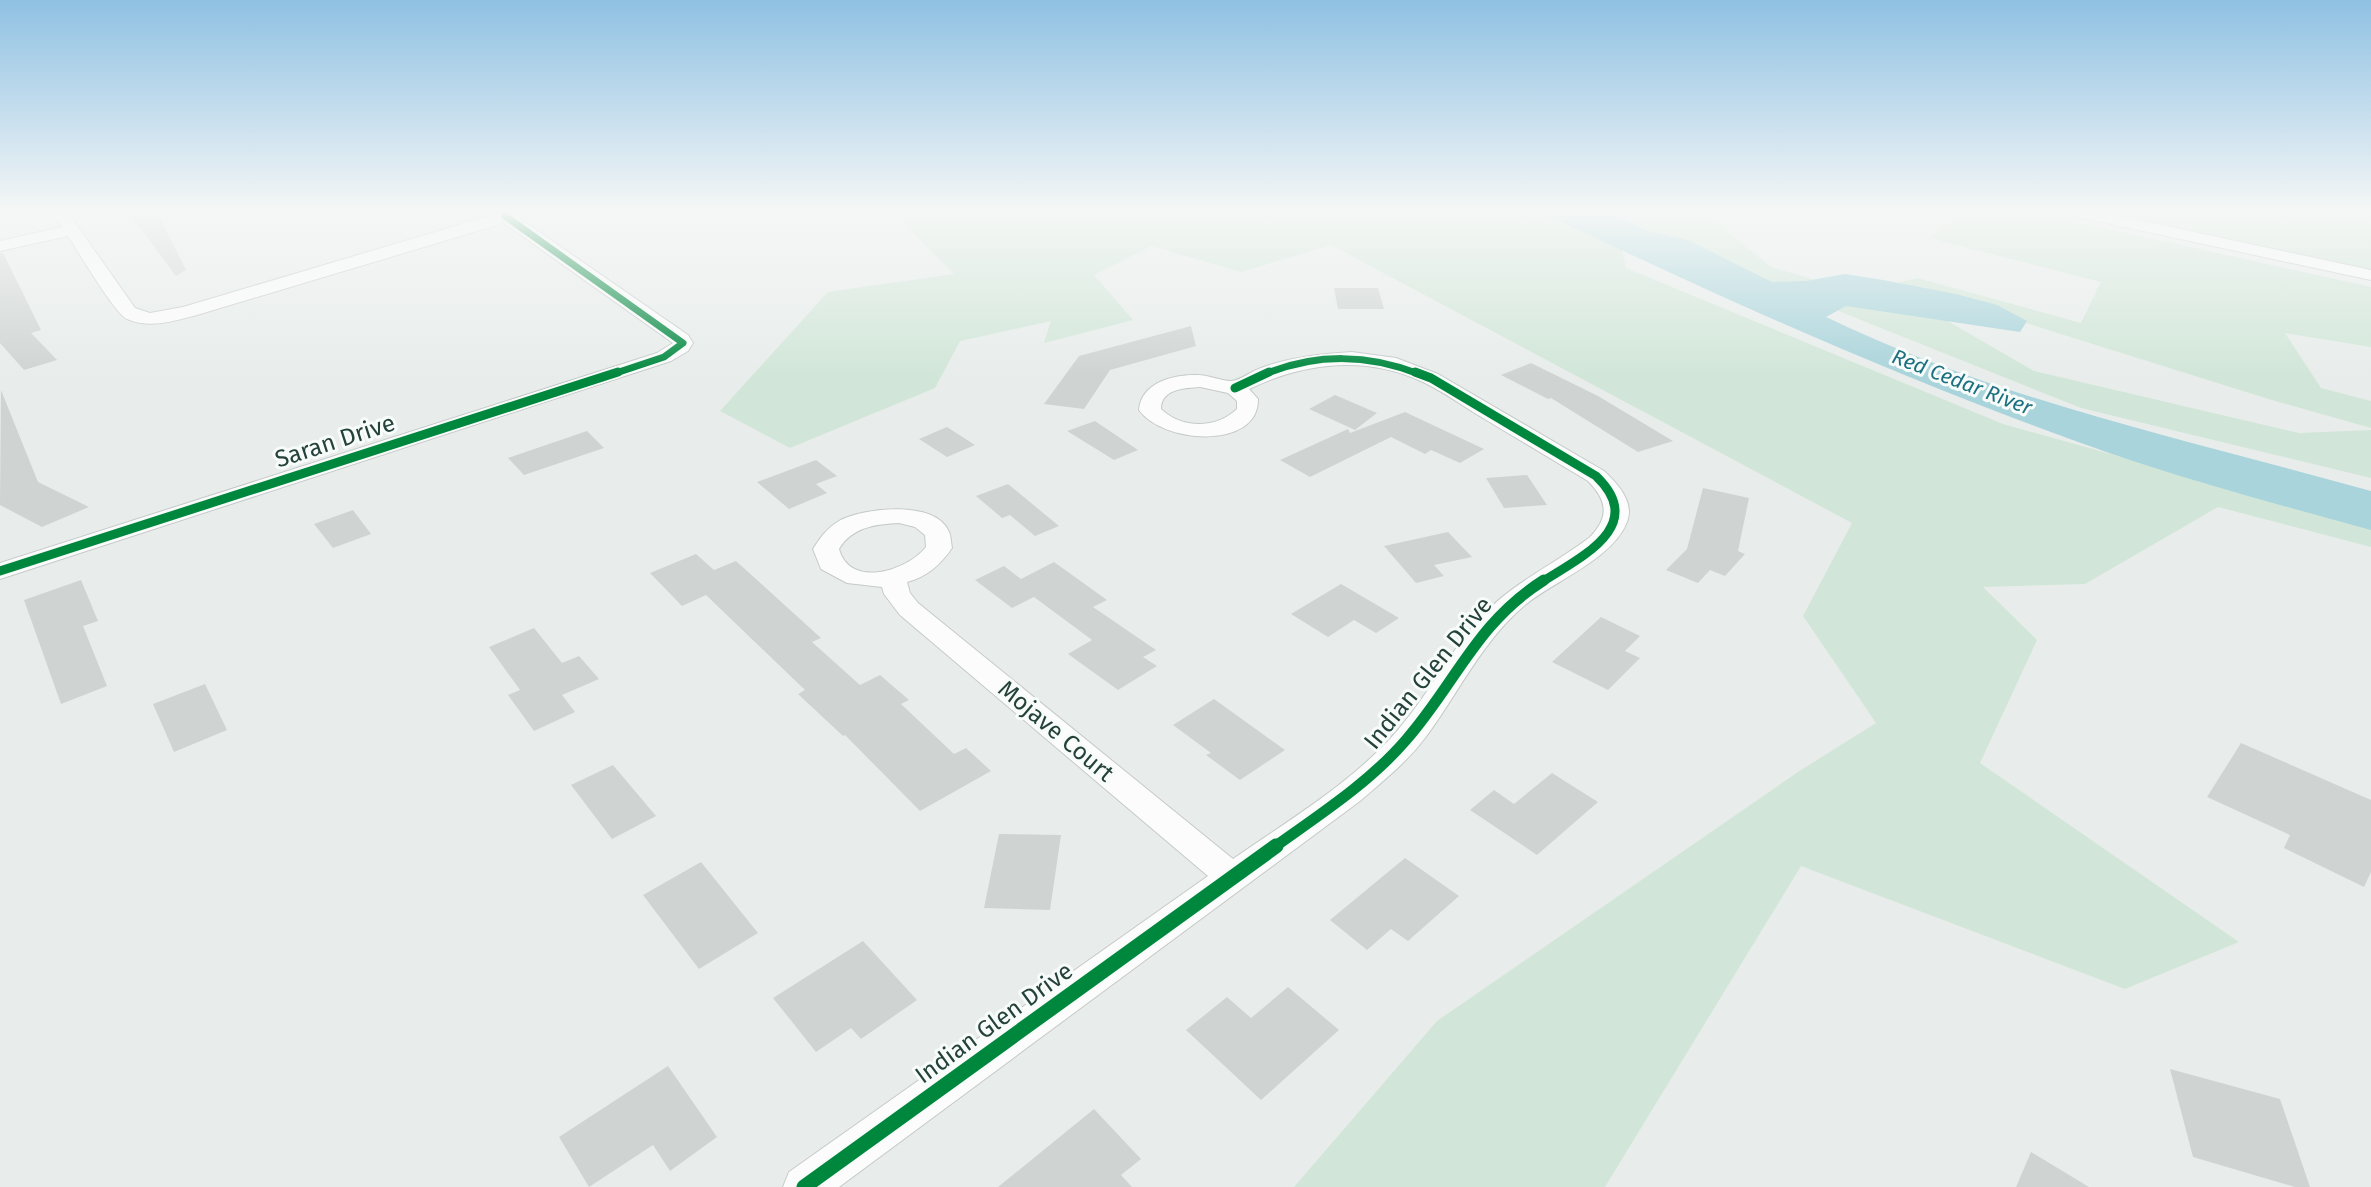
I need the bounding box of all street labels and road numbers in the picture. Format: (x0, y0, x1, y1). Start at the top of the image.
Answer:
street label: Saran Drive (272, 408, 398, 474)
street label: Indian Glen Drive (1358, 591, 1498, 755)
street label: Mojave Court (993, 675, 1120, 788)
street label: Indian Glen Drive (910, 957, 1078, 1089)

